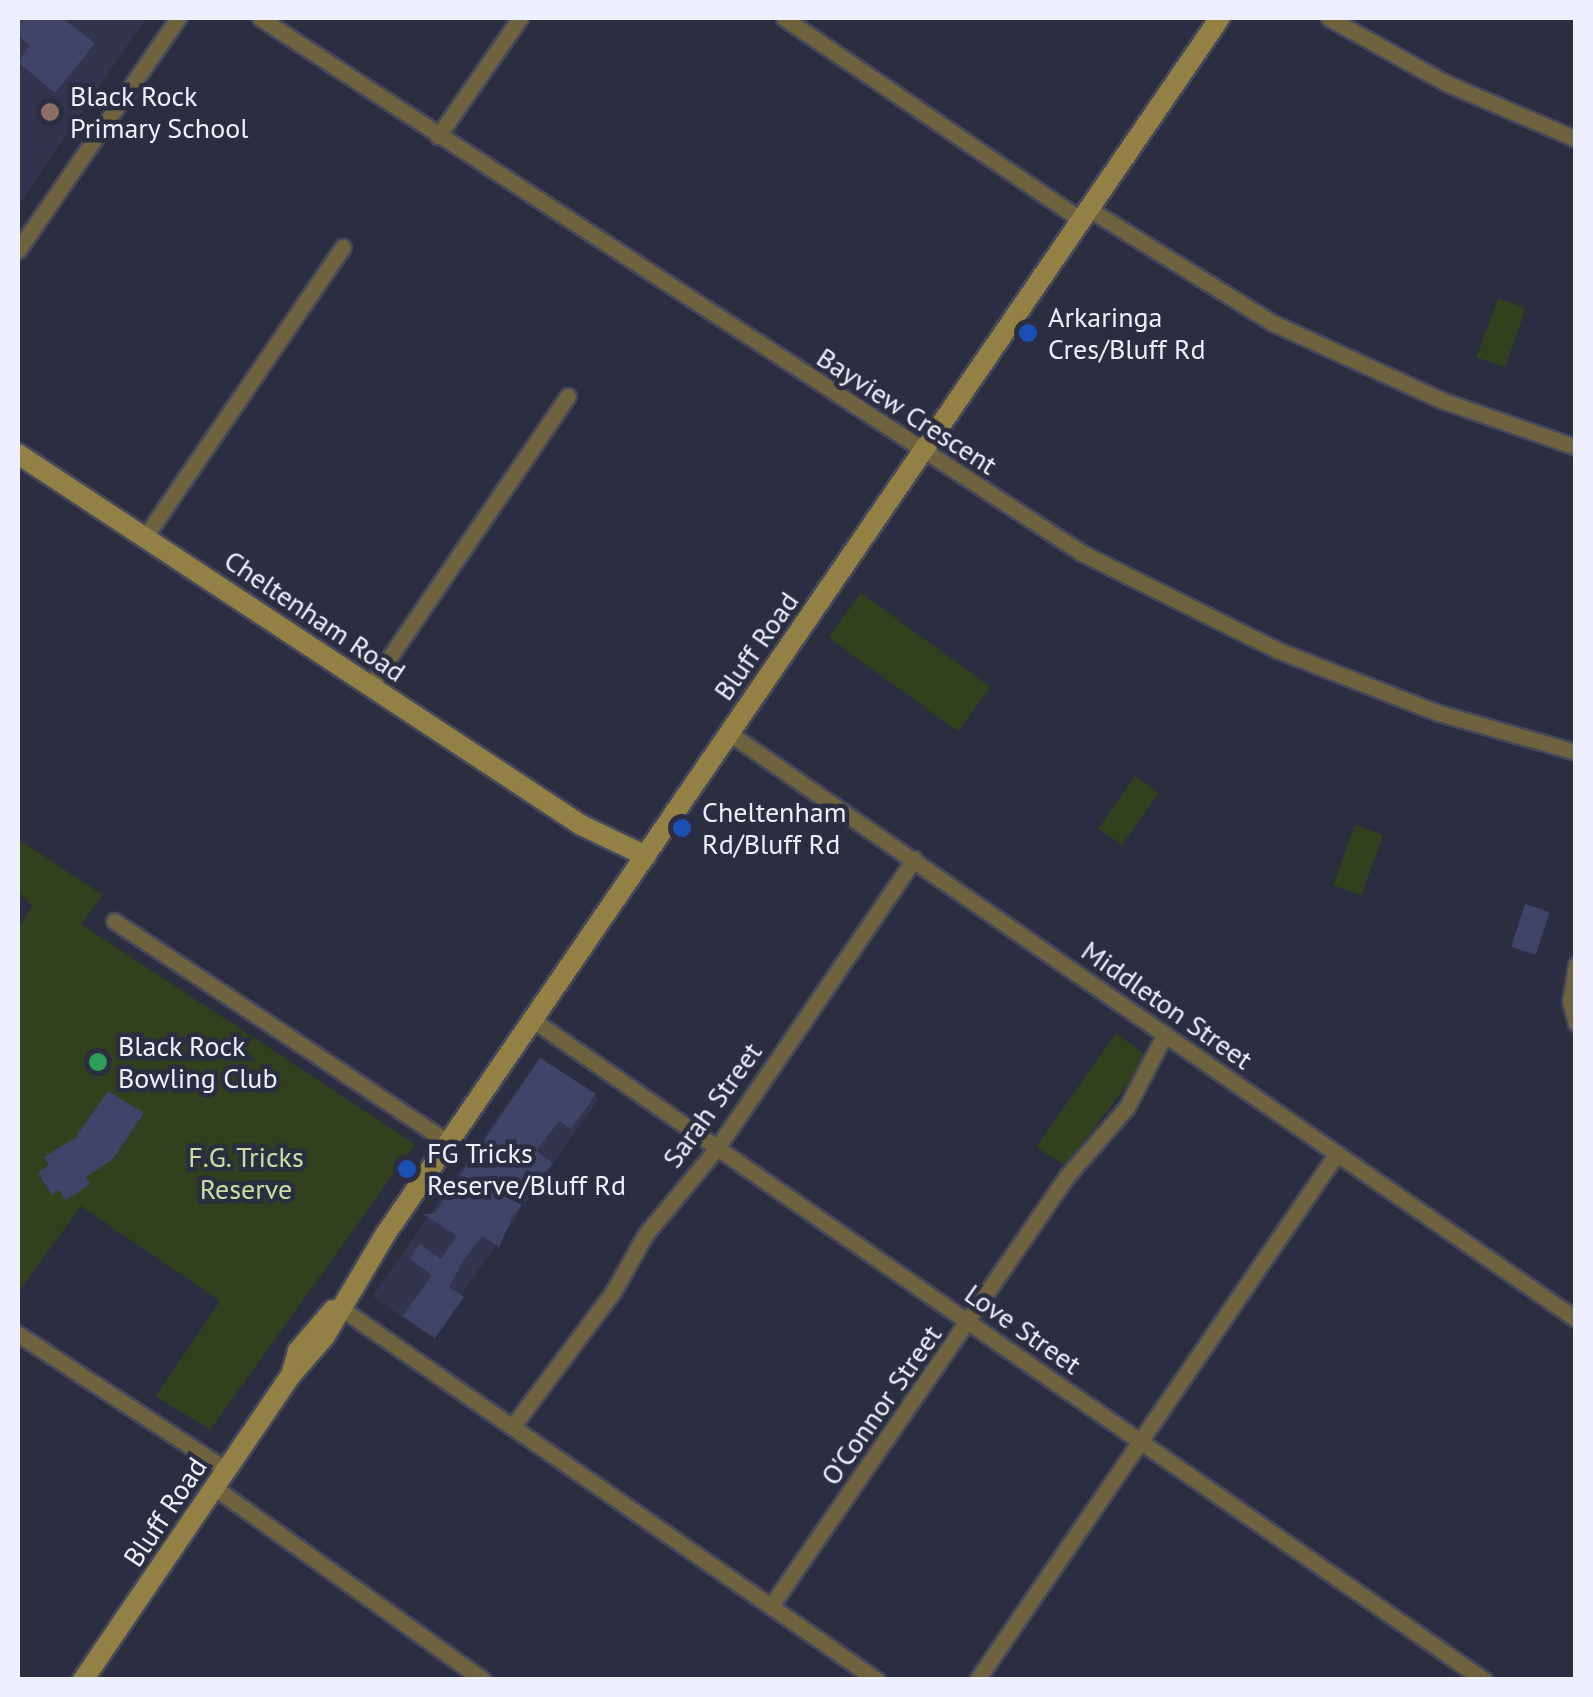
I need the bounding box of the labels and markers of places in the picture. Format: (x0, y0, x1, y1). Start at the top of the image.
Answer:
place label: Black Rock Primary School (70, 79, 249, 145)
marker: Black Rock Primary School (39, 101, 61, 123)
place label: Arkaringa Cres/Bluff Rd (1048, 300, 1206, 366)
marker: Arkaringa Cres/Bluff Rd (1017, 322, 1039, 344)
place label: Cheltenham Rd/Bluff Rd (702, 795, 846, 861)
marker: Cheltenham Rd/Bluff Rd (671, 817, 693, 839)
place label: Black Rock Bowling Club (118, 1029, 278, 1095)
marker: Black Rock Bowling Club (87, 1051, 109, 1073)
place label: FG Tricks Reserve/Bluff Rd (427, 1136, 626, 1202)
marker: FG Tricks Reserve/Bluff Rd (396, 1158, 418, 1180)

